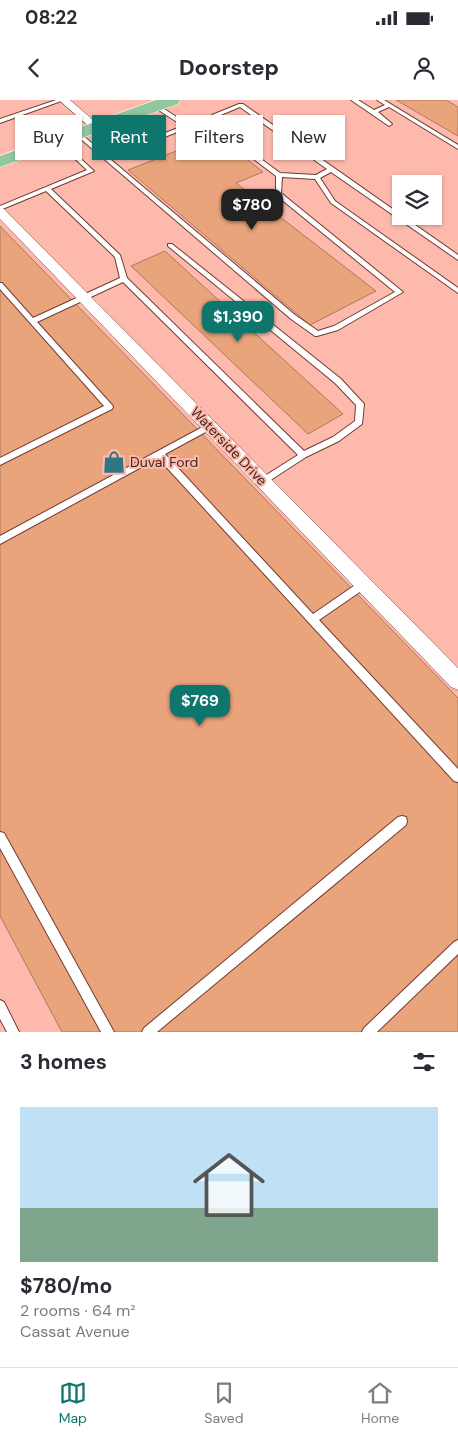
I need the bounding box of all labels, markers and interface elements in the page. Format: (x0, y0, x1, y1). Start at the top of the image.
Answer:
text: 08:22 (25, 5, 77, 30)
text: Doorstep (179, 53, 279, 82)
icon: back (20, 54, 48, 82)
icon: person (410, 54, 438, 82)
chip: Buy (15, 115, 82, 160)
chip: Rent (92, 115, 166, 160)
chip: Filters (176, 115, 263, 160)
chip: New (273, 115, 345, 160)
map controls (392, 175, 442, 225)
button: layers (392, 175, 442, 225)
pin: $780 (222, 188, 282, 231)
text: $780 (232, 194, 272, 215)
pin: $1,390 (197, 300, 279, 343)
text: $1,390 (213, 306, 263, 327)
street label: Waterside Drive (187, 403, 271, 489)
shop icon: Duval Ford (101, 449, 127, 475)
place label: Duval Ford (130, 453, 198, 471)
pin: $769 (170, 684, 230, 727)
text: $769 (181, 690, 219, 711)
text: 3 homes (20, 1048, 107, 1076)
icon: filters (410, 1048, 438, 1076)
icon: home (184, 1140, 274, 1230)
text: $780/mo (20, 1272, 112, 1300)
text: 2 rooms · 64 m² (20, 1300, 136, 1321)
text: Cassat Avenue (20, 1321, 130, 1342)
tab: Map (59, 1379, 87, 1427)
tab: Saved (204, 1379, 244, 1427)
tab: Home (361, 1379, 399, 1427)

